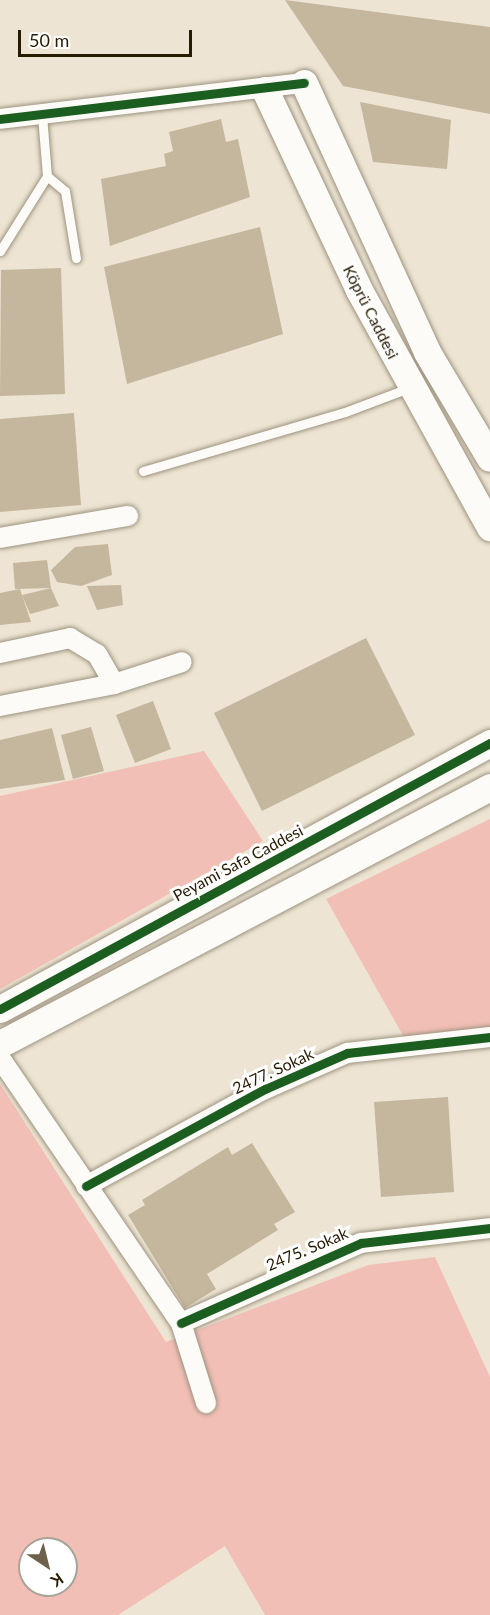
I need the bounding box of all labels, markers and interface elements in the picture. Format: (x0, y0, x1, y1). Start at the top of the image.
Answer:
scale bar (21, 18, 195, 56)
text: 50 m (29, 29, 69, 51)
street label: Köprü Caddesi (339, 262, 403, 362)
street label: Peyami Safa Caddesi (170, 821, 306, 905)
street label: 2477. Sokak (230, 1044, 316, 1098)
street label: 2475. Sokak (263, 1223, 351, 1275)
north arrow (18, 1537, 78, 1597)
text: K (48, 1570, 67, 1591)

